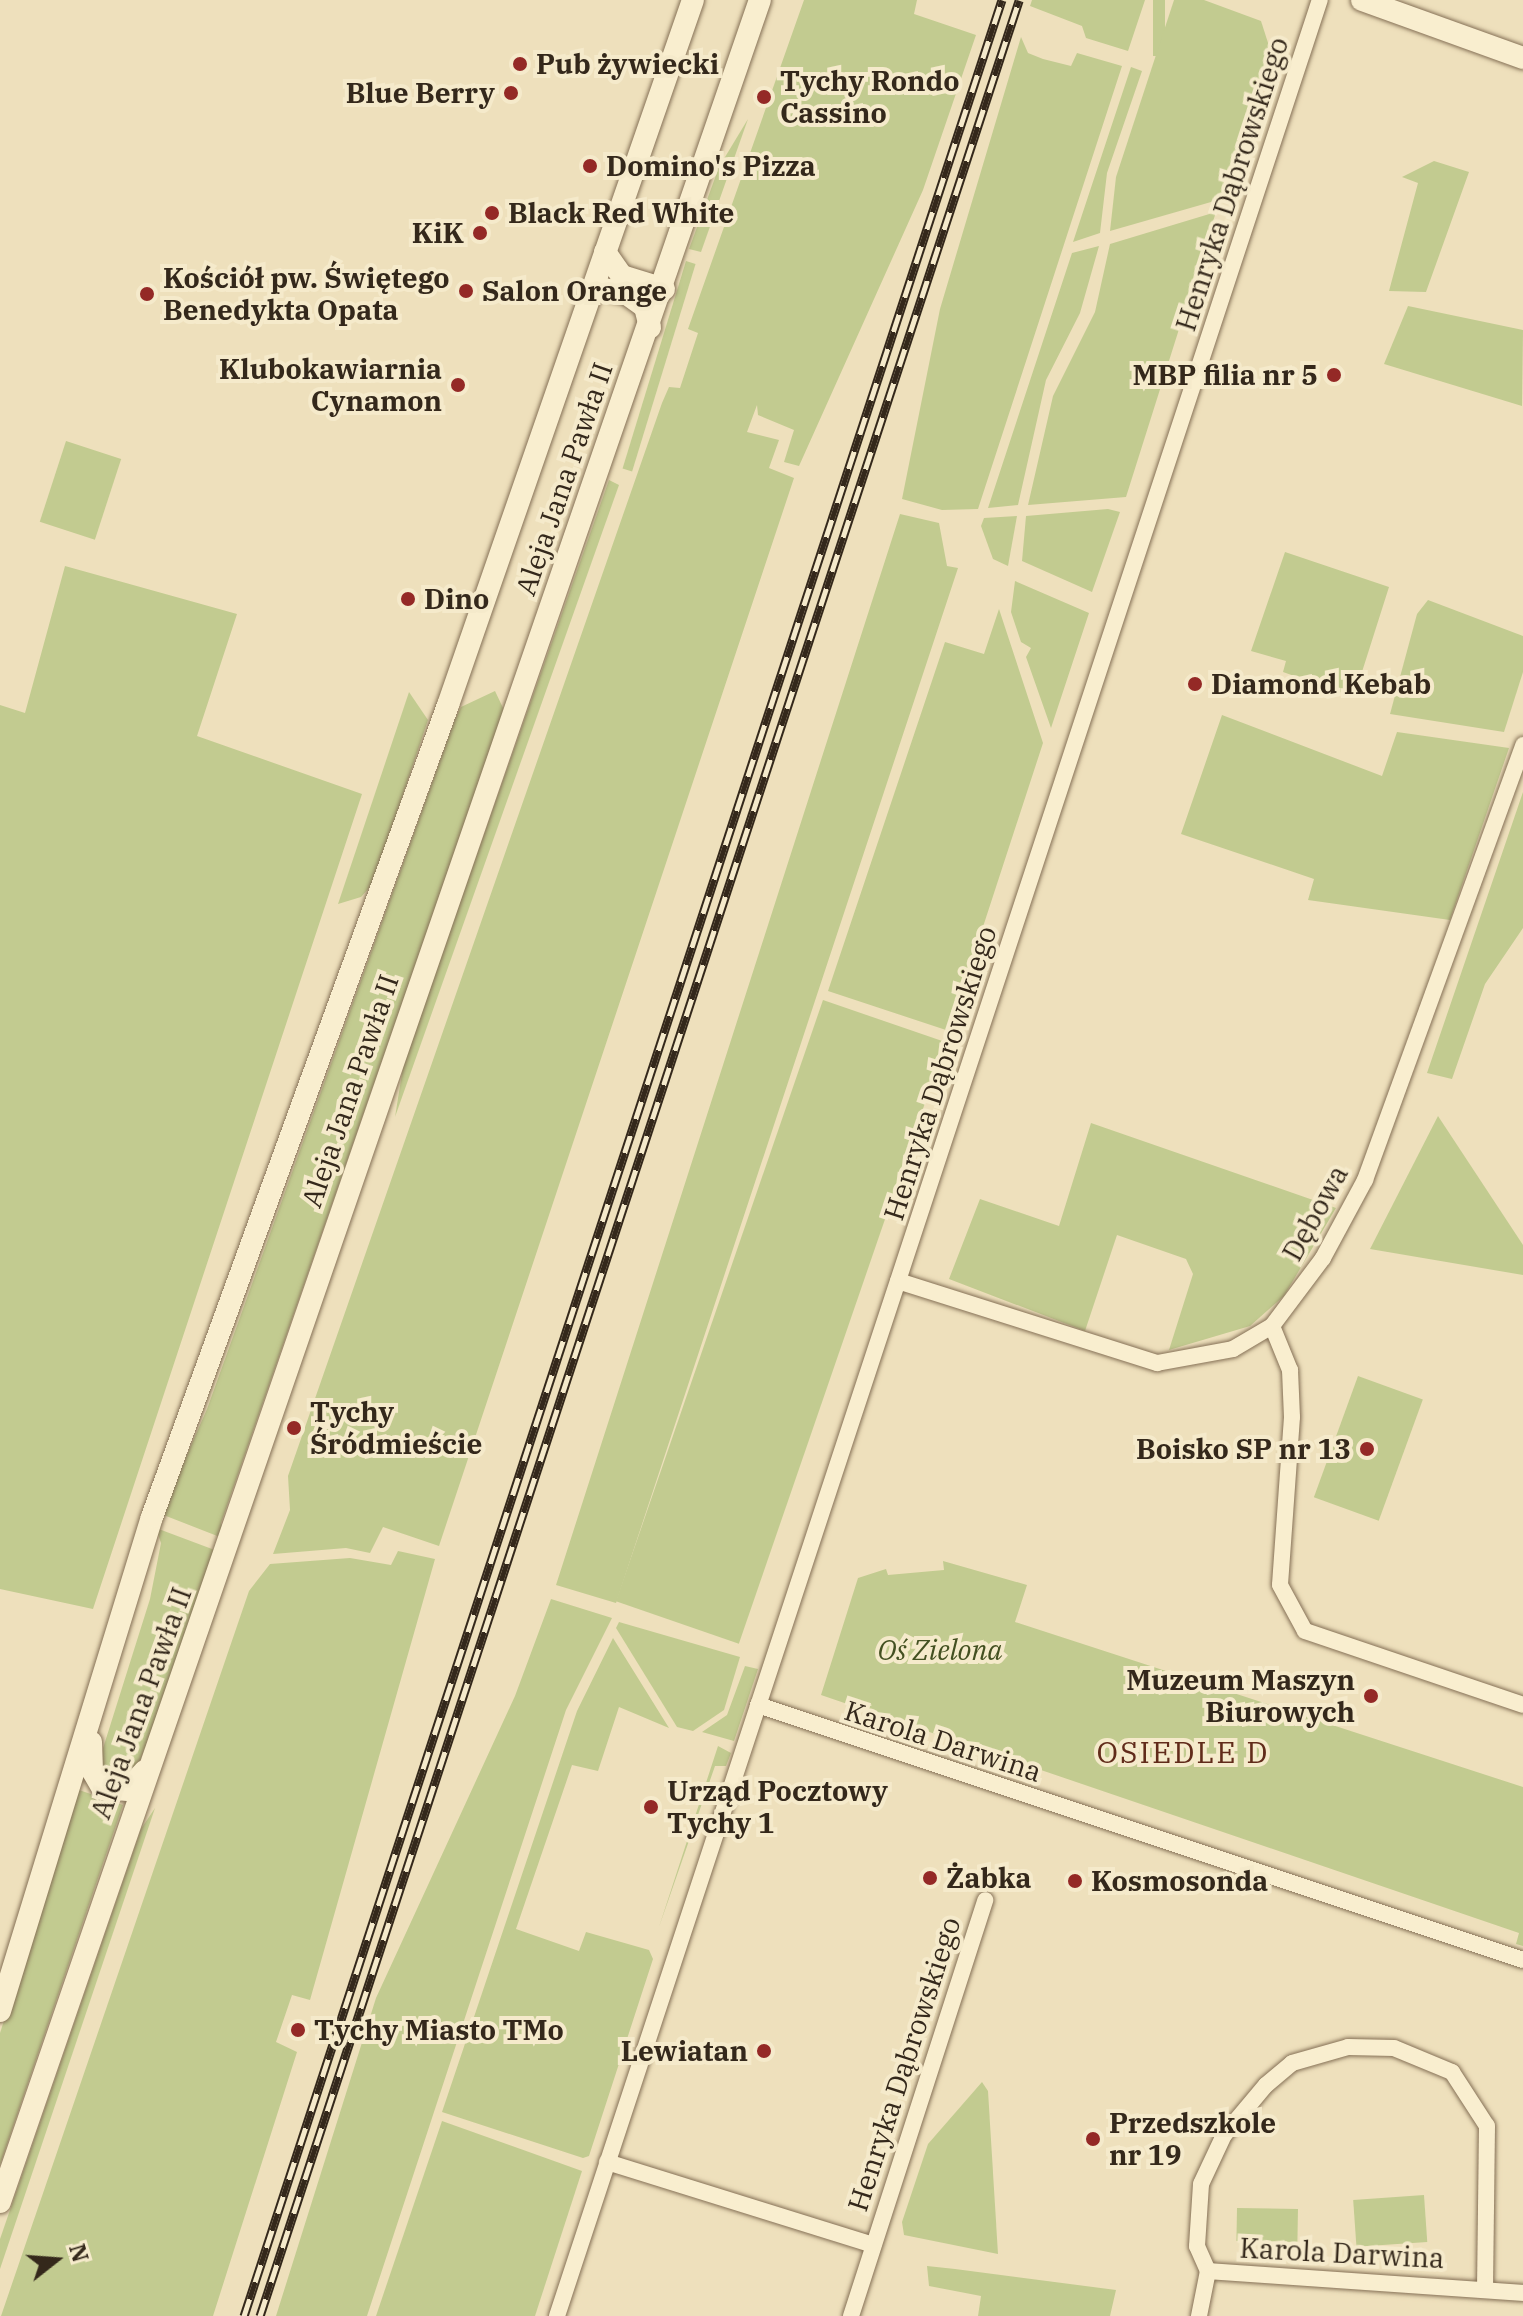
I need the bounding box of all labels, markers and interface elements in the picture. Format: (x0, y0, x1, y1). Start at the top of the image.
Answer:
street label: Henryka Dąbrowskiego (1169, 33, 1295, 335)
place label: Pub żywiecki (536, 47, 719, 81)
marker: Pub żywiecki (511, 55, 529, 73)
place label: Tychy Rondo Cassino (780, 64, 959, 130)
place label: Blue Berry (346, 76, 495, 110)
marker: Blue Berry (502, 84, 520, 102)
marker: Tychy Rondo Cassino (755, 88, 773, 106)
place label: Domino's Pizza (606, 149, 816, 183)
marker: Domino's Pizza (581, 157, 599, 175)
place label: Black Red White (508, 196, 734, 230)
marker: Black Red White (483, 204, 501, 222)
place label: KiK (412, 216, 464, 250)
marker: KiK (471, 224, 489, 242)
place label: Kościół pw. Świętego Benedykta Opata (163, 261, 450, 327)
place label: Salon Orange (482, 274, 667, 308)
marker: Salon Orange (457, 282, 475, 300)
marker: Kościół pw. Świętego Benedykta Opata (138, 285, 156, 303)
place label: Klubokawiarnia Cynamon (219, 352, 442, 418)
street label: Aleja Jana Pawła II (508, 358, 620, 600)
place label: MBP filia nr 5 (1133, 358, 1318, 392)
marker: MBP filia nr 5 (1325, 366, 1343, 384)
marker: Klubokawiarnia Cynamon (449, 376, 467, 394)
place label: Dino (424, 582, 489, 616)
marker: Dino (399, 590, 417, 608)
place label: Diamond Kebab (1211, 667, 1431, 701)
marker: Diamond Kebab (1186, 675, 1204, 693)
street label: Henryka Dąbrowskiego (877, 922, 1003, 1224)
street label: Aleja Jana Pawła II (294, 970, 406, 1212)
street label: Dębowa (1275, 1159, 1355, 1267)
place label: Tychy Śródmieście (310, 1395, 482, 1461)
marker: Tychy Śródmieście (285, 1419, 303, 1437)
place label: Boisko SP nr 13 (1136, 1432, 1351, 1466)
marker: Boisko SP nr 13 (1358, 1440, 1376, 1458)
street label: Aleja Jana Pawła II (84, 1583, 198, 1823)
park label: Oś Zielona (877, 1633, 1003, 1667)
place label: Muzeum Maszyn Biurowych (1126, 1663, 1355, 1729)
marker: Muzeum Maszyn Biurowych (1362, 1687, 1380, 1705)
street label: Karola Darwina (840, 1693, 1046, 1789)
district label: OSIEDLE D (1096, 1734, 1270, 1770)
place label: Urząd Pocztowy Tychy 1 (667, 1774, 888, 1840)
marker: Urząd Pocztowy Tychy 1 (642, 1798, 660, 1816)
place label: Żabka (946, 1861, 1031, 1895)
place label: Kosmosonda (1091, 1864, 1268, 1898)
marker: Żabka (921, 1869, 939, 1887)
marker: Kosmosonda (1066, 1872, 1084, 1890)
street label: Henryka Dąbrowskiego (841, 1913, 967, 2215)
place label: Tychy Miasto TMo (314, 2013, 564, 2047)
marker: Tychy Miasto TMo (289, 2021, 307, 2039)
place label: Lewiatan (621, 2034, 748, 2068)
marker: Lewiatan (755, 2042, 773, 2060)
place label: Przedszkole nr 19 (1109, 2106, 1276, 2172)
marker: Przedszkole nr 19 (1084, 2130, 1102, 2148)
north arrow (16, 2220, 96, 2300)
street label: Karola Darwina (1239, 2231, 1445, 2275)
text: N (63, 2240, 96, 2265)

